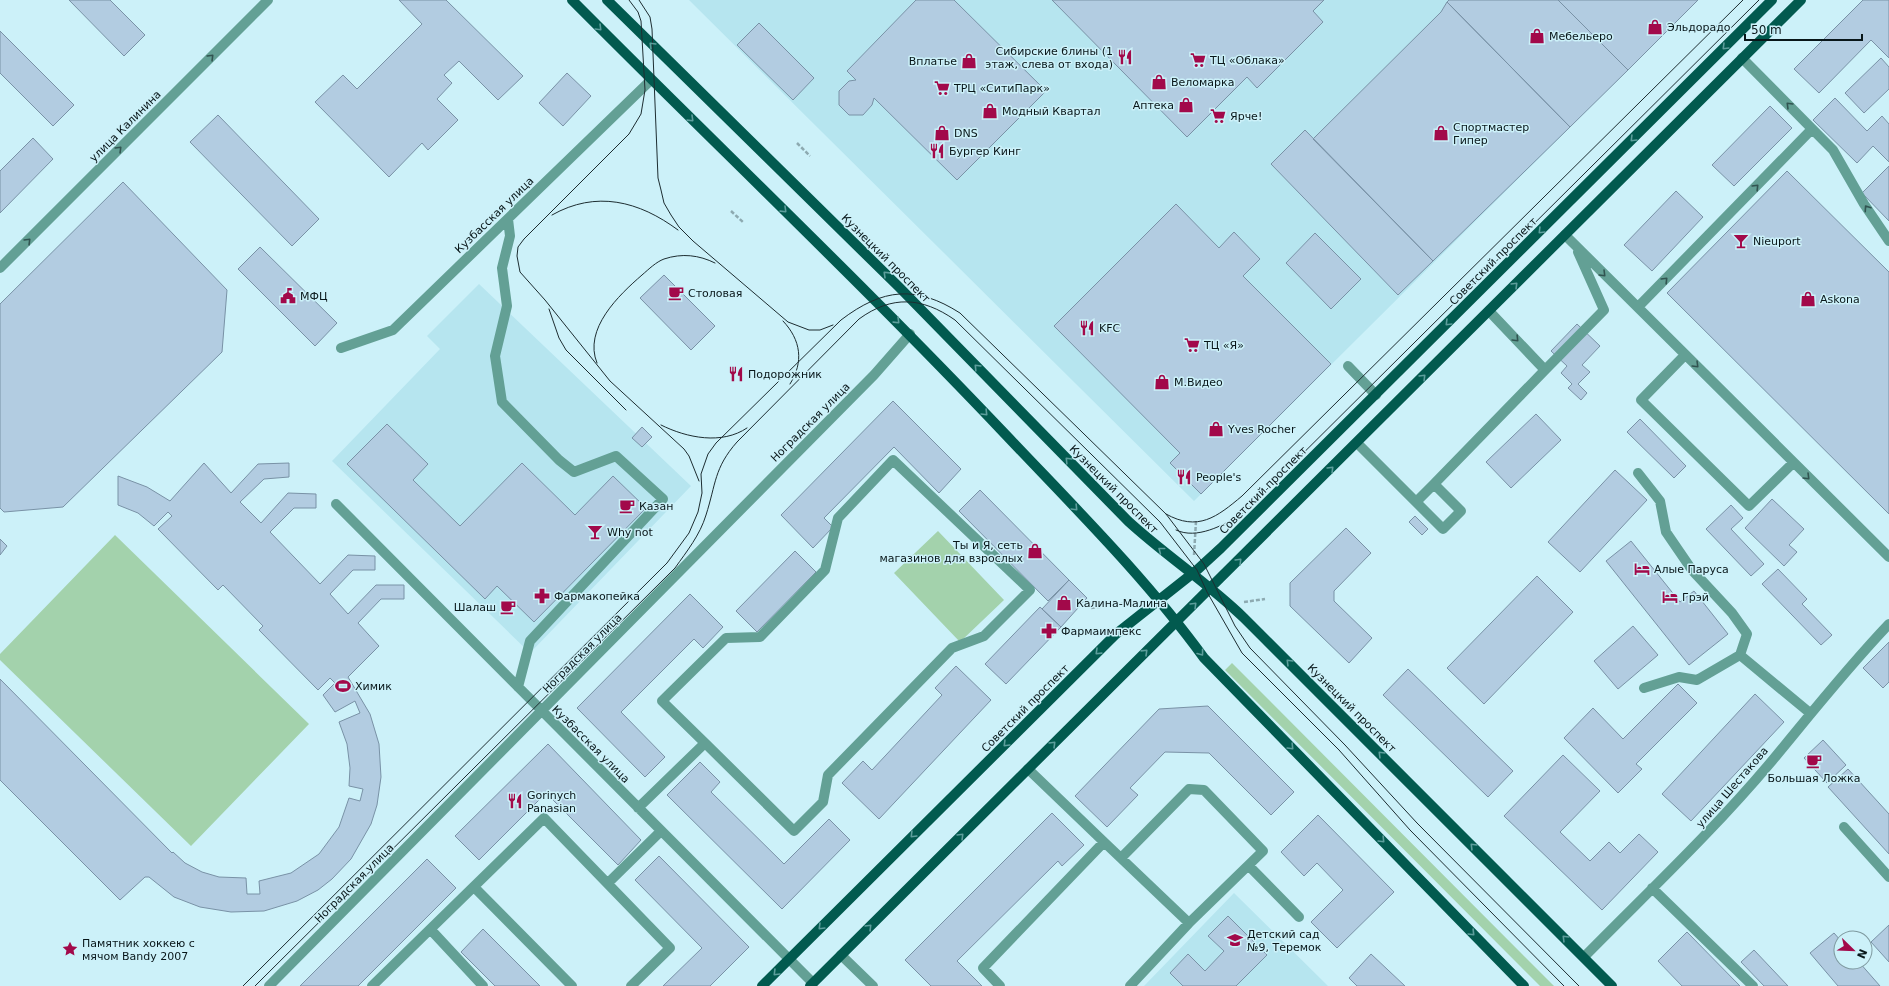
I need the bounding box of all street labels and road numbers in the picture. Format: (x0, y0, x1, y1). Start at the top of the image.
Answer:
street label: улица Калинина (87, 88, 164, 165)
street label: Кузбасская улица (452, 174, 536, 256)
street label: Кузнецкий проспект (839, 211, 933, 306)
street label: Советский проспект (1447, 214, 1540, 308)
street label: Ноградская улица (768, 380, 853, 465)
street label: Кузнецкий проспект (1067, 442, 1161, 537)
street label: Советский проспект (1217, 443, 1310, 537)
street label: Ноградская улица (540, 611, 625, 696)
street label: Советский проспект (979, 661, 1072, 755)
street label: Кузнецкий проспект (1305, 661, 1399, 756)
street label: Кузбасская улица (549, 703, 632, 786)
street label: улица Шестакова (1694, 744, 1771, 830)
street label: Ноградская улица (312, 841, 397, 926)

